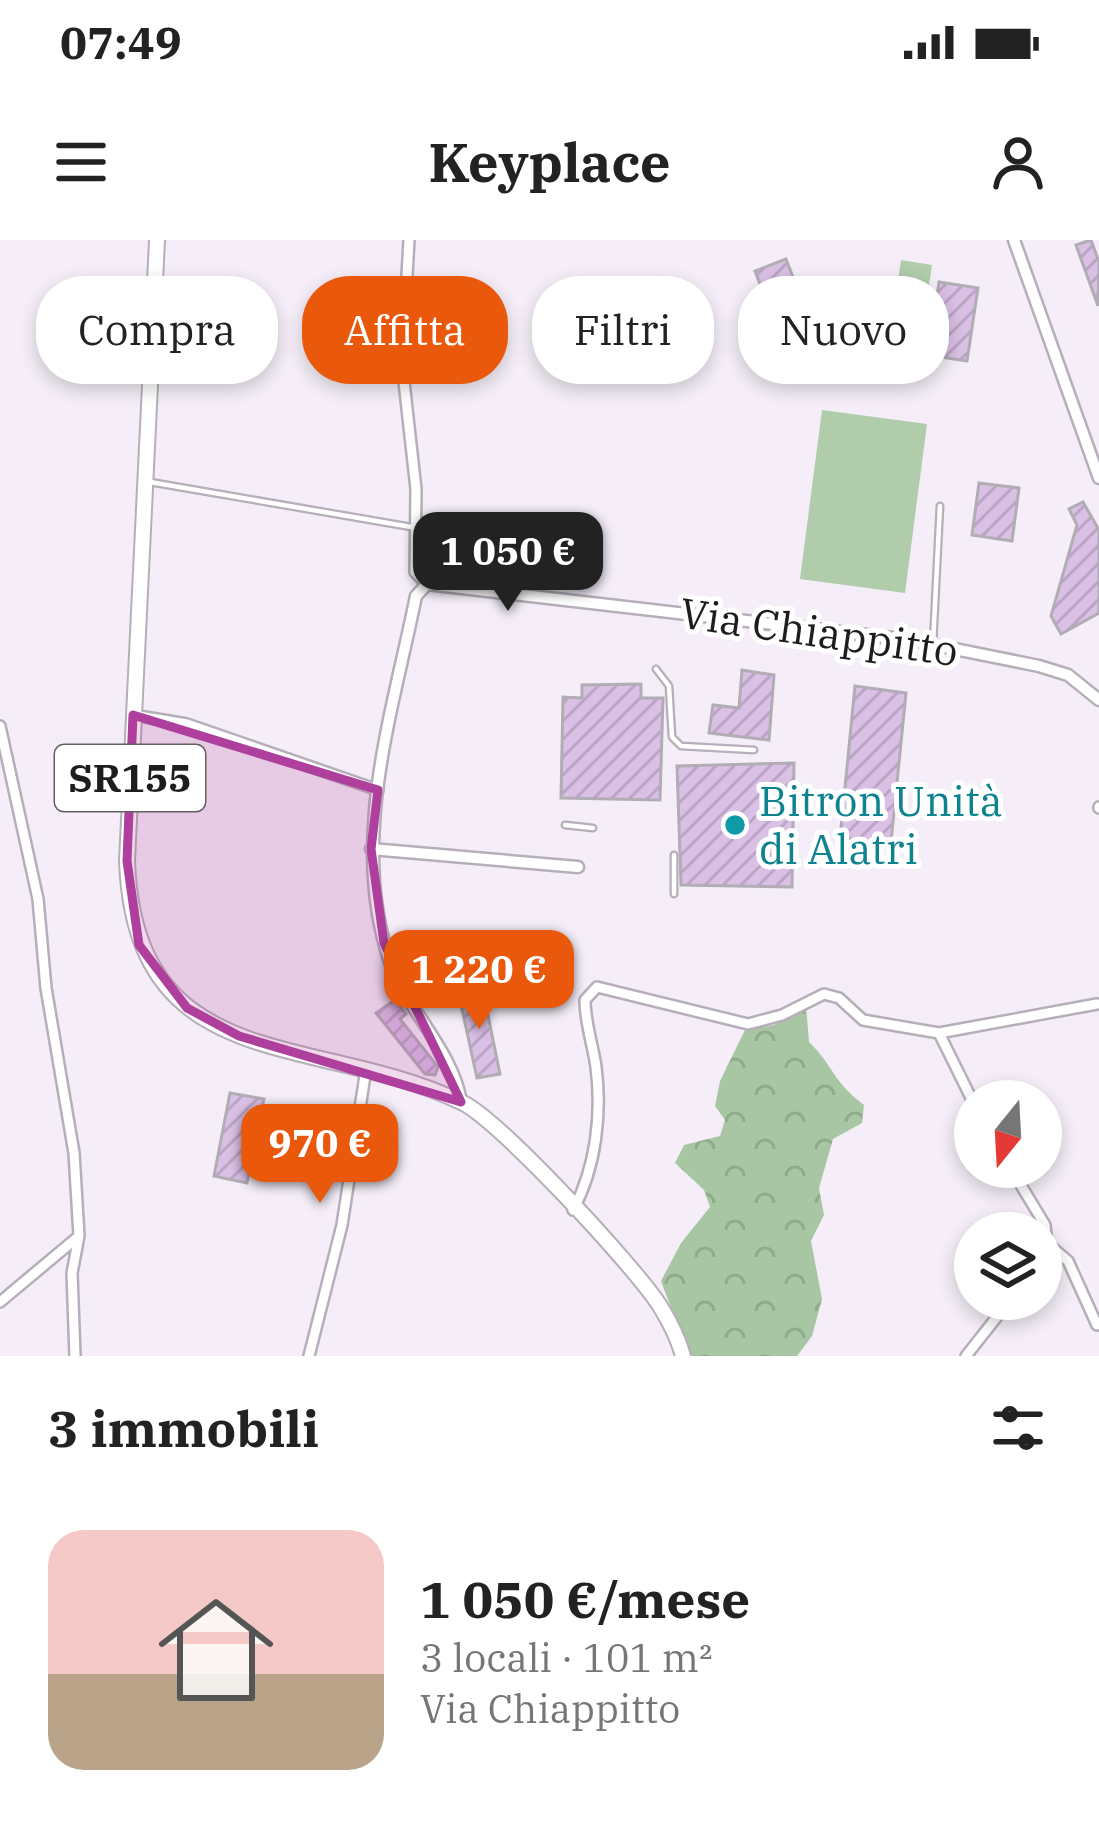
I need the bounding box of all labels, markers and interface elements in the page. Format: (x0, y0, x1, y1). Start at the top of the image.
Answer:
text: 07:49 (60, 13, 182, 71)
text: Keyplace (428, 127, 671, 197)
icon: menu (48, 129, 114, 195)
icon: person (985, 129, 1051, 195)
chip: Compra (36, 276, 278, 384)
chip: Affitta (302, 276, 508, 384)
chip: Filtri (532, 276, 714, 384)
chip: Nuovo (738, 276, 949, 384)
pin: 1 050 € (397, 512, 619, 614)
text: 1 050 € (440, 525, 576, 576)
street label: Via Chiappitto (676, 585, 962, 678)
road number: SR155 (55, 745, 205, 811)
place label: Bitron Unità di Alatri (759, 773, 1003, 876)
marker: Bitron Unità di Alatri (722, 812, 748, 838)
pin: 1 220 € (368, 930, 590, 1032)
text: 1 220 € (411, 943, 547, 994)
north arrow (954, 1080, 1062, 1188)
map controls (954, 1080, 1062, 1320)
pin: 970 € (236, 1104, 404, 1206)
text: 970 € (268, 1117, 372, 1168)
button: layers (954, 1212, 1062, 1320)
text: 3 immobili (48, 1395, 319, 1461)
icon: filters (985, 1395, 1051, 1461)
text: 1 050 €/mese (420, 1566, 750, 1632)
icon: home (144, 1578, 288, 1722)
text: 3 locali · 101 m² (420, 1632, 712, 1683)
text: Via Chiappitto (420, 1683, 680, 1734)

